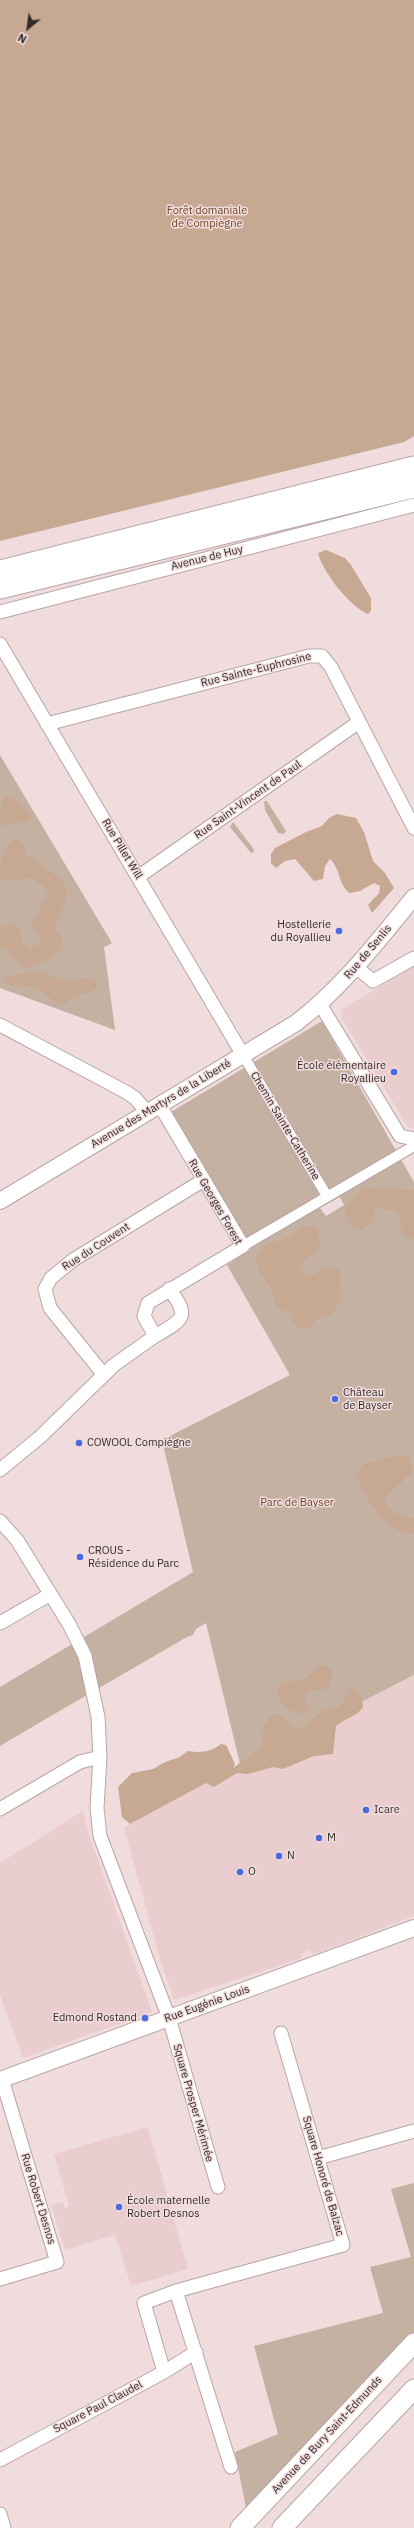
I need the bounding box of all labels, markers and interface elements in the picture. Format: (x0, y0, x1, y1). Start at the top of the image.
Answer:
north arrow (8, 8, 48, 48)
text: N (15, 30, 29, 47)
park label: Forêt domaniale de Compiègne (167, 204, 247, 230)
street label: Avenue de Huy (170, 543, 244, 573)
street label: Rue Sainte-Euphrosine (199, 650, 313, 690)
street label: Rue Saint-Vincent de Paul (192, 758, 304, 842)
street label: Rue Pillet Will (99, 816, 145, 882)
place label: Hostellerie du Royallieu (271, 918, 331, 944)
street label: Rue de Senlis (342, 922, 394, 982)
marker: Hostellerie du Royallieu (334, 926, 344, 936)
street label: Avenue des Martyrs de la Liberté (89, 1057, 233, 1151)
place label: École élémentaire Royallieu (297, 1059, 386, 1085)
marker: École élémentaire Royallieu (389, 1067, 399, 1077)
street label: Chemin Sainte-Catherine (247, 1069, 323, 1183)
street label: Rue Georges Forest (185, 1157, 245, 1247)
street label: Rue du Couvent (60, 1220, 132, 1274)
place label: Château de Bayser (343, 1386, 392, 1412)
marker: Château de Bayser (330, 1394, 340, 1404)
place label: COWOOL Compiègne (87, 1436, 191, 1450)
marker: COWOOL Compiègne (74, 1438, 84, 1448)
park label: Parc de Bayser (260, 1496, 334, 1510)
place label: CROUS - Résidence du Parc (88, 1544, 179, 1570)
marker: CROUS - Résidence du Parc (75, 1552, 85, 1562)
place label: Icare (374, 1803, 400, 1817)
marker: Icare (361, 1805, 371, 1815)
place label: M (327, 1831, 336, 1845)
marker: M (314, 1833, 324, 1843)
place label: N (287, 1849, 295, 1863)
marker: N (274, 1851, 284, 1861)
place label: O (248, 1865, 256, 1879)
marker: O (235, 1867, 245, 1877)
street label: Rue Eugénie Louis (162, 1982, 252, 2026)
place label: Edmond Rostand (53, 2011, 137, 2025)
marker: Edmond Rostand (140, 2013, 150, 2023)
street label: Square Prosper Mérimée (170, 2043, 216, 2163)
street label: Square Honoré de Balzac (300, 2115, 346, 2237)
street label: Rue Robert Desnos (18, 2152, 58, 2246)
place label: École maternelle Robert Desnos (127, 2194, 210, 2220)
marker: École maternelle Robert Desnos (114, 2202, 124, 2212)
street label: Avenue de Bury Saint-Edmunds (269, 2374, 385, 2496)
street label: Square Paul Claudel (51, 2378, 145, 2436)

